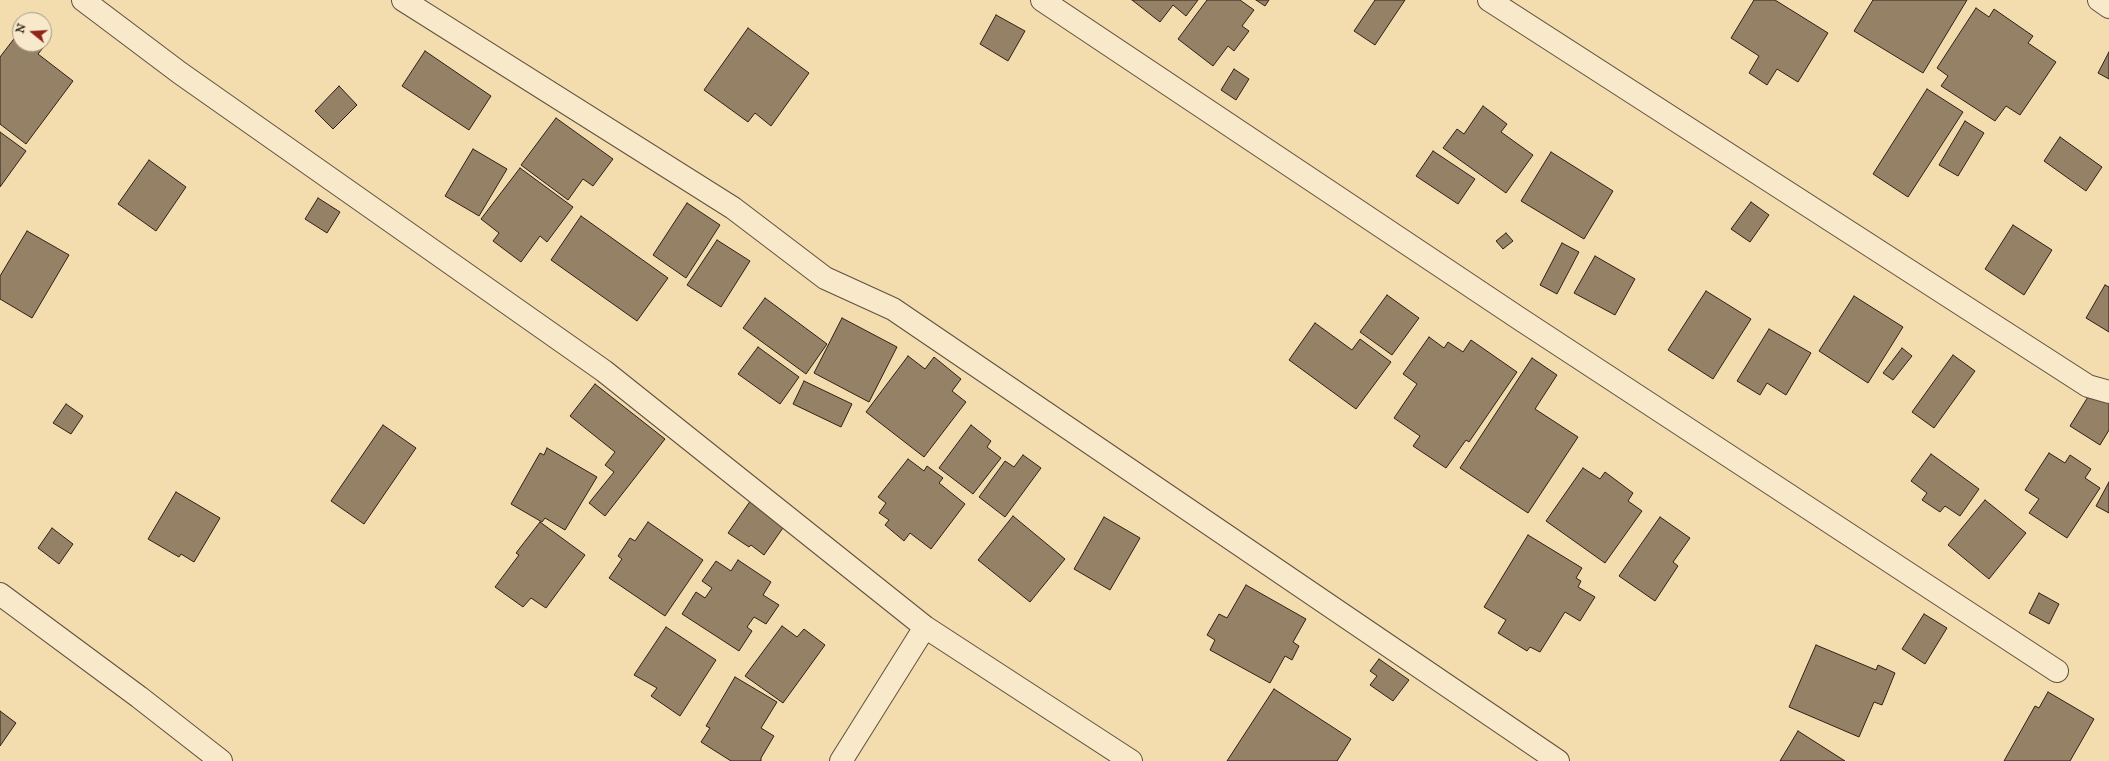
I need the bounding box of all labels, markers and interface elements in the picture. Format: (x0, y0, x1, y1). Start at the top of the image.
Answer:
north arrow (12, 12, 52, 52)
text: N (13, 22, 29, 35)

